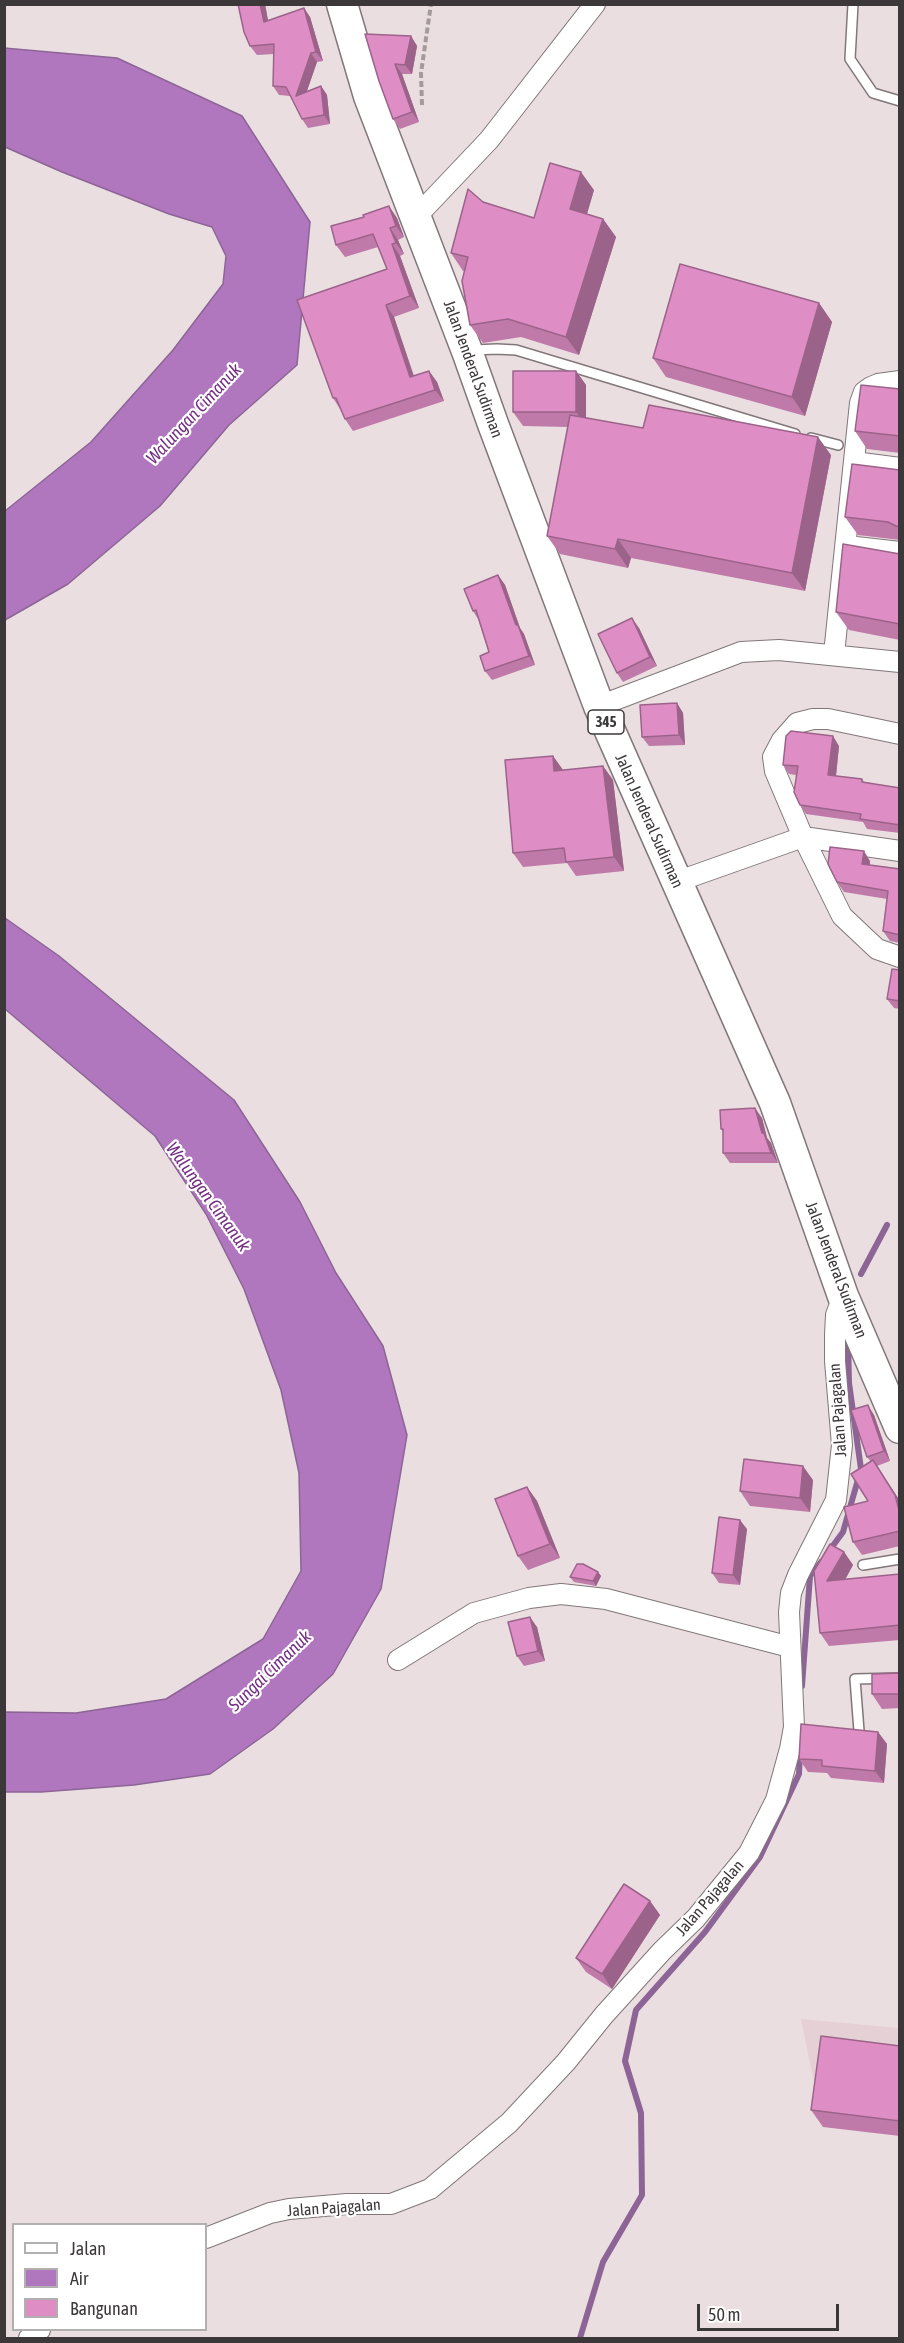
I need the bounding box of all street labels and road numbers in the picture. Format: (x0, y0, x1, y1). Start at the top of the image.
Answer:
street label: Jalan Jenderal Sudirman (439, 298, 507, 440)
road number: 345 (588, 710, 624, 734)
street label: Jalan Jenderal Sudirman (611, 751, 687, 891)
street label: Jalan Jenderal Sudirman (801, 1199, 871, 1341)
street label: Jalan Pajagalan (825, 1363, 851, 1457)
street label: Jalan Pajagalan (672, 1856, 748, 1940)
street label: Jalan Pajagalan (287, 2195, 381, 2221)

